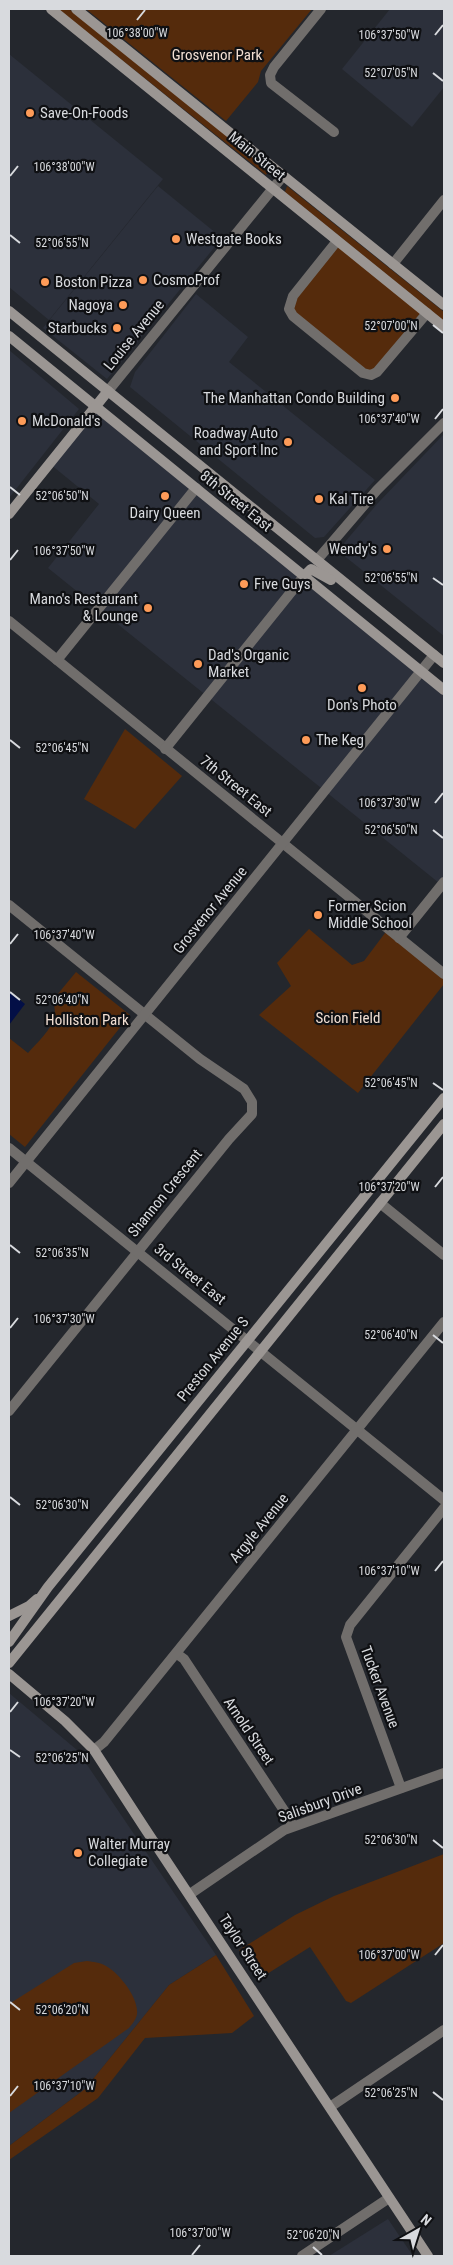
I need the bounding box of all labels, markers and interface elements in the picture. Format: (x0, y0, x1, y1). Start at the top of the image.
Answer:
text: 106°38'00"W (106, 26, 168, 40)
text: 106°37'50"W (358, 28, 420, 42)
park label: Grosvenor Park (172, 46, 263, 64)
text: 52°07'05"N (364, 66, 418, 80)
place label: Save-On-Foods (40, 104, 128, 122)
marker: Save-On-Foods (24, 107, 36, 119)
street label: Main Street (225, 128, 289, 184)
text: 106°38'00"W (33, 160, 95, 174)
place label: Westgate Books (186, 230, 282, 248)
marker: Westgate Books (170, 233, 182, 245)
text: 52°06'55"N (35, 236, 89, 250)
place label: CosmoProf (153, 271, 220, 289)
place label: Boston Pizza (55, 273, 132, 291)
marker: CosmoProf (137, 274, 149, 286)
marker: Boston Pizza (39, 276, 51, 288)
place label: Nagoya (68, 296, 113, 314)
street label: Louise Avenue (100, 296, 168, 374)
marker: Nagoya (117, 299, 129, 311)
place label: Starbucks (48, 319, 107, 337)
text: 52°07'00"N (364, 319, 418, 333)
marker: Starbucks (111, 322, 123, 334)
place label: The Manhattan Condo Building (203, 389, 385, 407)
marker: The Manhattan Condo Building (389, 392, 401, 404)
place label: McDonald's (32, 412, 101, 430)
text: 106°37'40"W (358, 412, 420, 426)
marker: McDonald's (16, 415, 28, 427)
place label: Roadway Auto and Sport Inc (194, 424, 278, 459)
marker: Roadway Auto and Sport Inc (282, 436, 294, 448)
street label: 8th Street East (197, 467, 275, 535)
text: 52°06'50"N (35, 489, 89, 503)
marker: Dairy Queen (159, 490, 171, 502)
place label: Kal Tire (329, 490, 374, 508)
marker: Kal Tire (313, 493, 325, 505)
place label: Dairy Queen (129, 504, 201, 522)
place label: Wendy's (329, 540, 377, 558)
marker: Wendy's (381, 543, 393, 555)
text: 106°37'50"W (33, 544, 95, 558)
text: 52°06'55"N (364, 571, 418, 585)
place label: Five Guys (254, 575, 311, 593)
marker: Five Guys (238, 578, 250, 590)
place label: Mano's Restaurant & Lounge (29, 590, 138, 625)
marker: Mano's Restaurant & Lounge (142, 602, 154, 614)
place label: Dad's Organic Market (208, 646, 289, 681)
marker: Dad's Organic Market (192, 658, 204, 670)
marker: Don's Photo (356, 682, 368, 694)
place label: Don's Photo (327, 696, 397, 714)
place label: The Keg (316, 731, 364, 749)
marker: The Keg (300, 734, 312, 746)
text: 52°06'45"N (35, 741, 89, 755)
street label: 7th Street East (197, 752, 275, 820)
text: 106°37'30"W (358, 796, 420, 810)
text: 52°06'50"N (364, 823, 418, 837)
street label: Grosvenor Avenue (169, 863, 251, 957)
place label: Former Scion Middle School (328, 897, 412, 932)
marker: Former Scion Middle School (312, 909, 324, 921)
text: 106°37'40"W (33, 928, 95, 942)
text: 52°06'40"N (35, 993, 89, 1007)
park label: Scion Field (316, 1009, 380, 1027)
park label: Holliston Park (45, 1011, 129, 1029)
text: 52°06'45"N (364, 1076, 418, 1090)
street label: Shannon Crescent (124, 1146, 206, 1240)
text: 106°37'20"W (358, 1180, 420, 1194)
street label: 3rd Street East (150, 1240, 230, 1308)
text: 52°06'35"N (35, 1246, 89, 1260)
text: 106°37'30"W (33, 1312, 95, 1326)
street label: Preston Avenue S (173, 1313, 253, 1405)
text: 52°06'40"N (364, 1328, 418, 1342)
street label: Argyle Avenue (226, 1490, 292, 1566)
text: 52°06'30"N (35, 1498, 89, 1512)
text: 106°37'10"W (358, 1564, 420, 1578)
street label: Tucker Avenue (357, 1643, 403, 1731)
street label: Arnold Street (220, 1694, 278, 1768)
text: 106°37'20"W (33, 1695, 95, 1709)
text: 52°06'25"N (35, 1751, 89, 1765)
street label: Salisbury Drive (276, 1780, 364, 1826)
text: 52°06'30"N (364, 1833, 418, 1847)
place label: Walter Murray Collegiate (88, 1835, 170, 1870)
marker: Walter Murray Collegiate (72, 1847, 84, 1859)
street label: Taylor Street (215, 1911, 271, 1983)
text: 106°37'00"W (358, 1948, 420, 1962)
text: 52°06'20"N (35, 2003, 89, 2017)
text: 106°37'10"W (33, 2079, 95, 2093)
text: 52°06'25"N (364, 2086, 418, 2100)
north arrow (393, 2205, 443, 2255)
text: N (418, 2211, 435, 2229)
text: 106°37'00"W (169, 2226, 231, 2240)
text: 52°06'20"N (286, 2228, 340, 2242)

